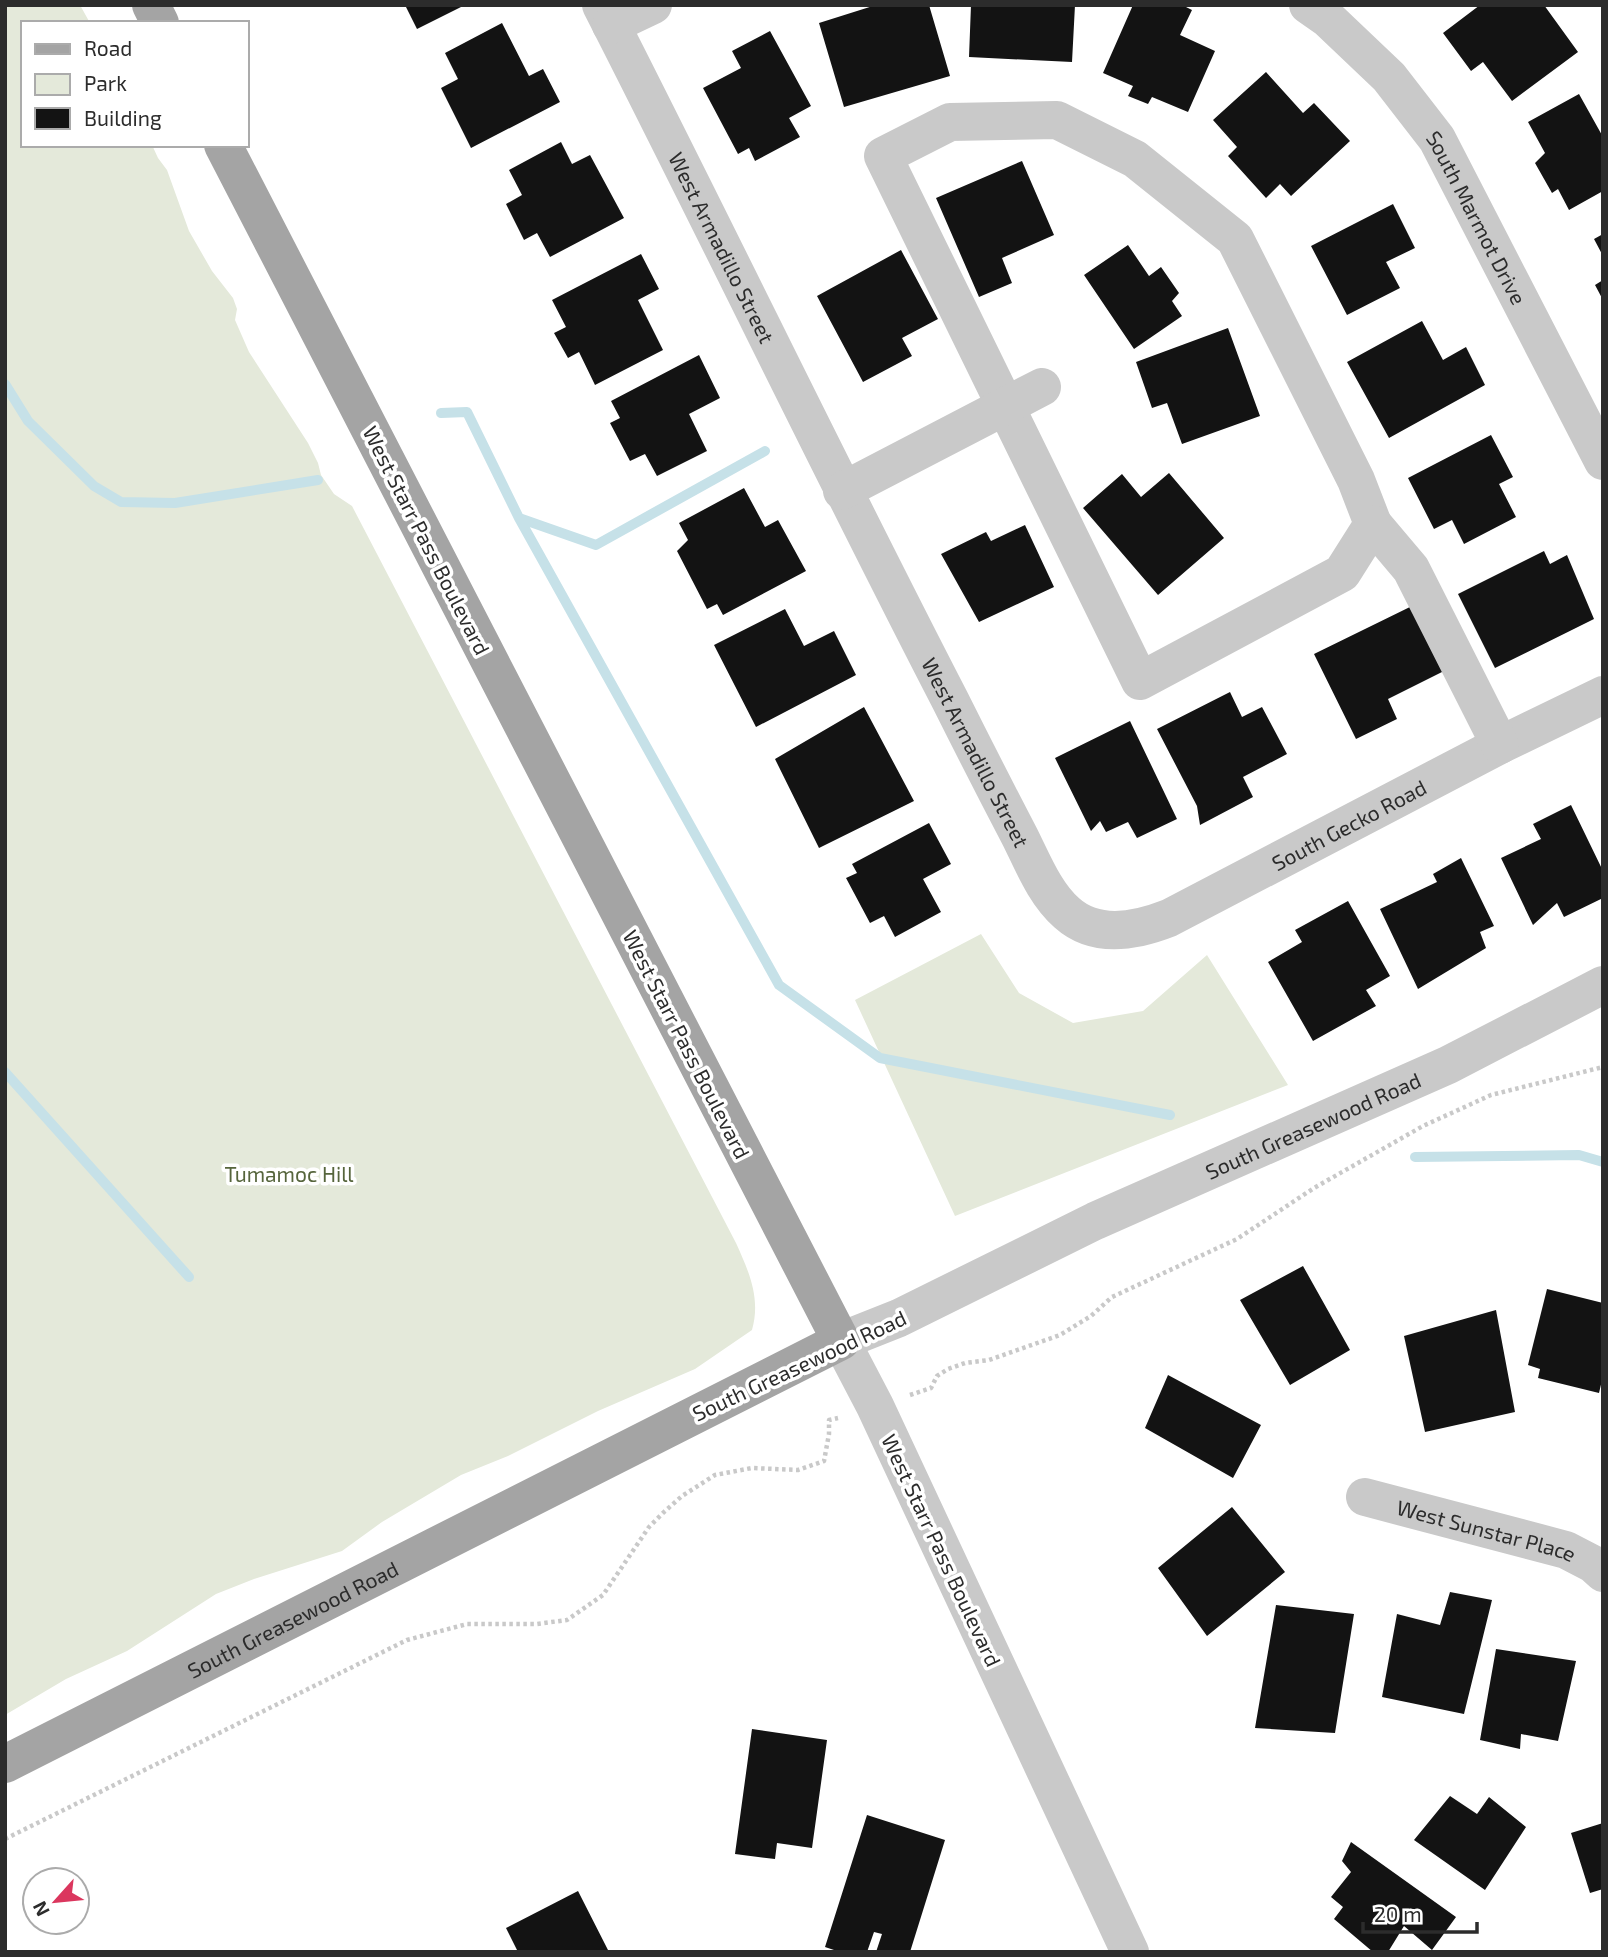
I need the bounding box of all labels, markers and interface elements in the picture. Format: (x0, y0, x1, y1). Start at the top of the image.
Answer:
legend (21, 21, 248, 147)
text: Road (84, 35, 132, 60)
text: Park (84, 70, 127, 95)
text: Building (84, 105, 162, 130)
street label: South Marmot Drive (1422, 125, 1532, 308)
street label: West Armadillo Street (665, 148, 781, 347)
street label: West Starr Pass Boulevard (358, 421, 496, 659)
street label: West Armadillo Street (918, 653, 1035, 851)
street label: South Gecko Road (1267, 773, 1430, 875)
street label: West Starr Pass Boulevard (618, 925, 756, 1163)
street label: South Greasewood Road (1201, 1066, 1424, 1183)
park label: Tumamoc Hill (224, 1161, 354, 1186)
street label: South Greasewood Road (688, 1304, 910, 1426)
street label: West Starr Pass Boulevard (877, 1430, 1007, 1670)
street label: West Sunstar Place (1394, 1494, 1581, 1566)
street label: South Greasewood Road (183, 1555, 402, 1682)
north arrow (21, 1866, 91, 1936)
scale bar (1363, 1890, 1477, 1934)
text: N (27, 1898, 54, 1920)
text: 20 m (1374, 1901, 1422, 1926)

